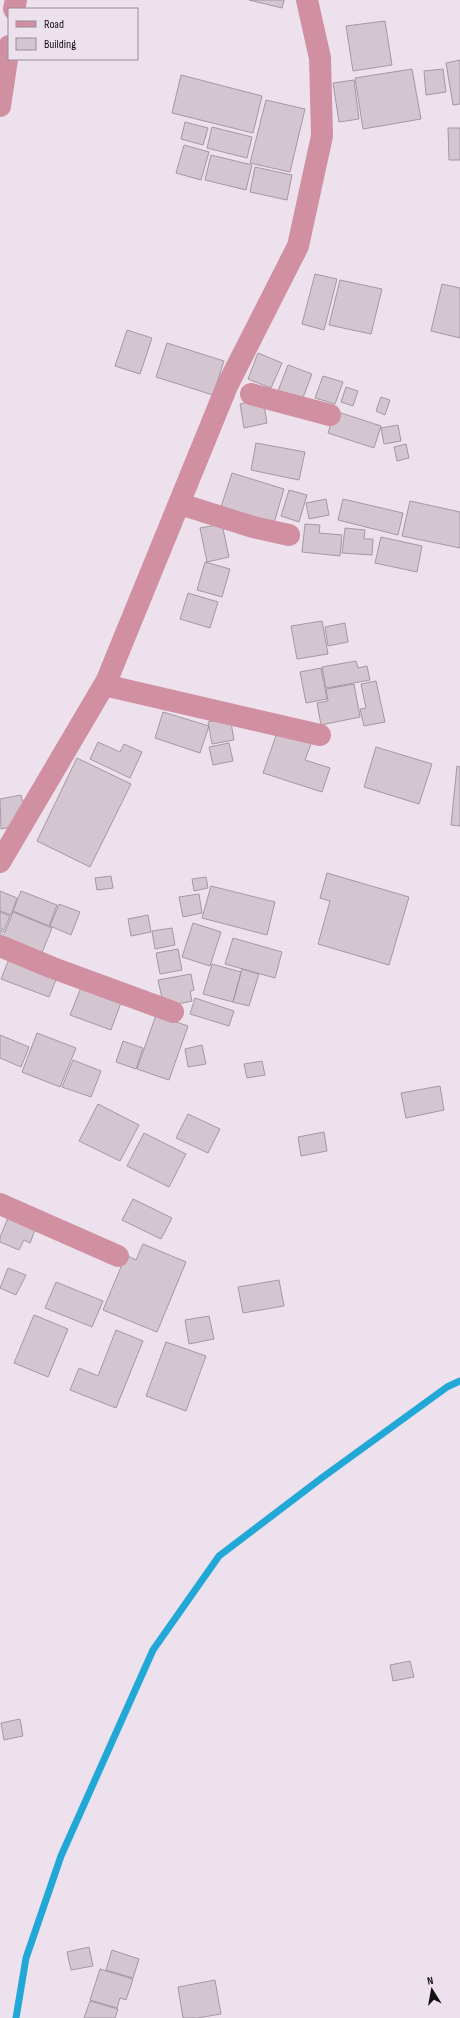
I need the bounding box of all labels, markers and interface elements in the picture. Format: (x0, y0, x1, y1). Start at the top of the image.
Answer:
legend (8, 8, 138, 60)
text: Road (44, 17, 64, 32)
text: Building (44, 37, 76, 52)
north arrow (412, 1970, 452, 2010)
text: N (426, 1974, 434, 1988)

